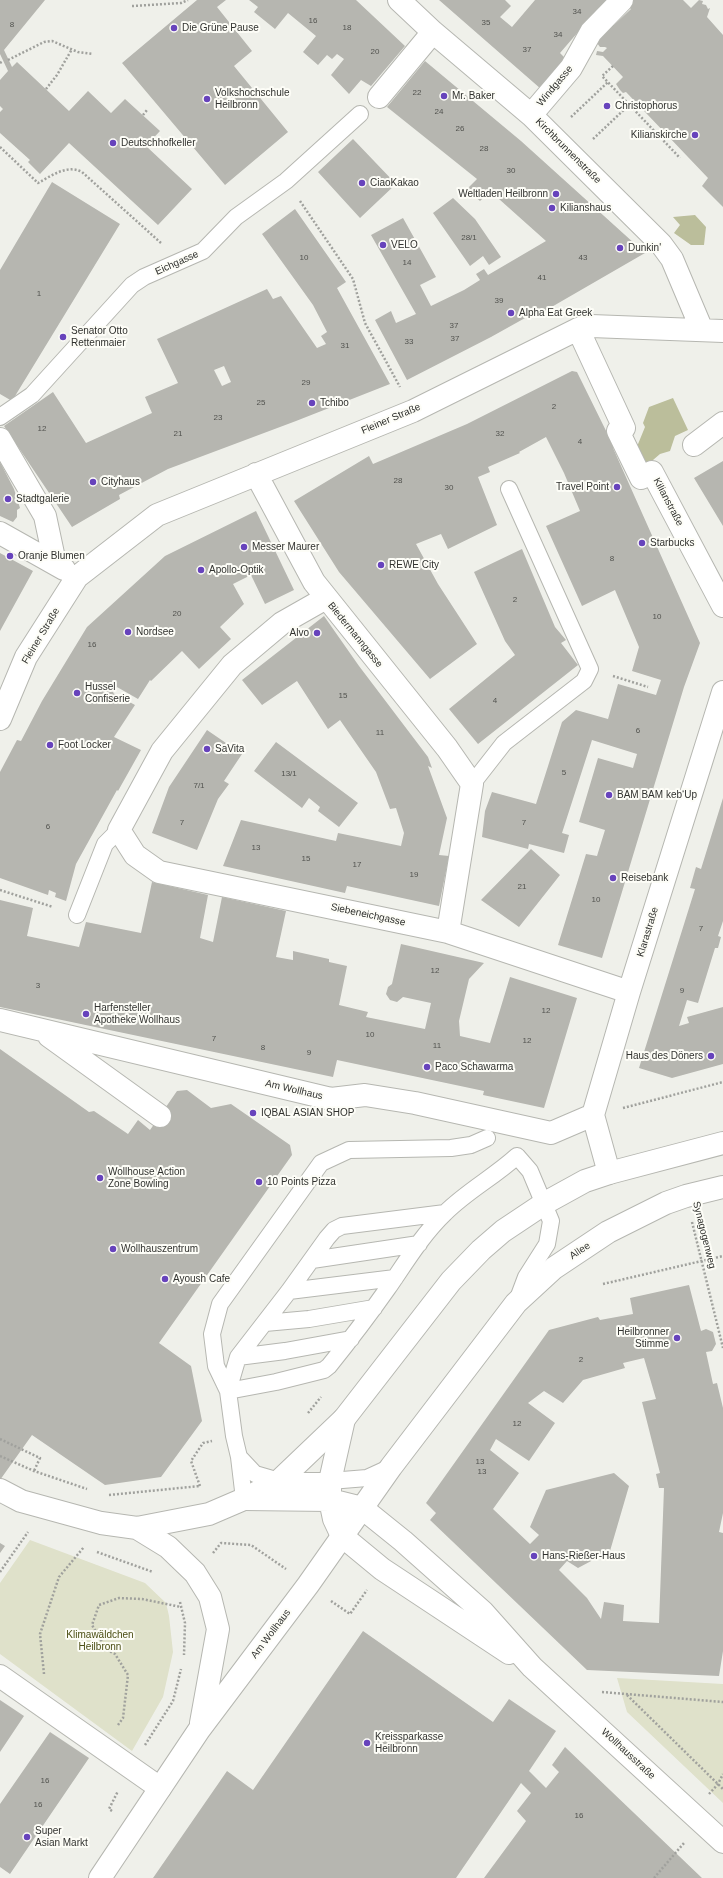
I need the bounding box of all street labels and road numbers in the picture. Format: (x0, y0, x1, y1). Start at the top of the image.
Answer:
street label: Windgasse (535, 63, 575, 109)
street label: Kirchbrunnenstraße (533, 116, 603, 186)
street label: Eichgasse (153, 248, 201, 278)
street label: Fleiner Straße (359, 401, 423, 437)
street label: Kilianstraße (650, 476, 686, 528)
street label: Biedermanngasse (325, 600, 385, 670)
street label: Fleiner Straße (20, 606, 62, 666)
street label: Siebeneichgasse (330, 901, 406, 929)
street label: Klarastraße (635, 906, 661, 958)
street label: Am Wollhaus (264, 1078, 324, 1102)
street label: Synagogenweg (690, 1200, 718, 1270)
street label: Allee (567, 1240, 593, 1262)
street label: Am Wollhaus (249, 1607, 293, 1661)
street label: Wollhausstraße (599, 1726, 657, 1782)

